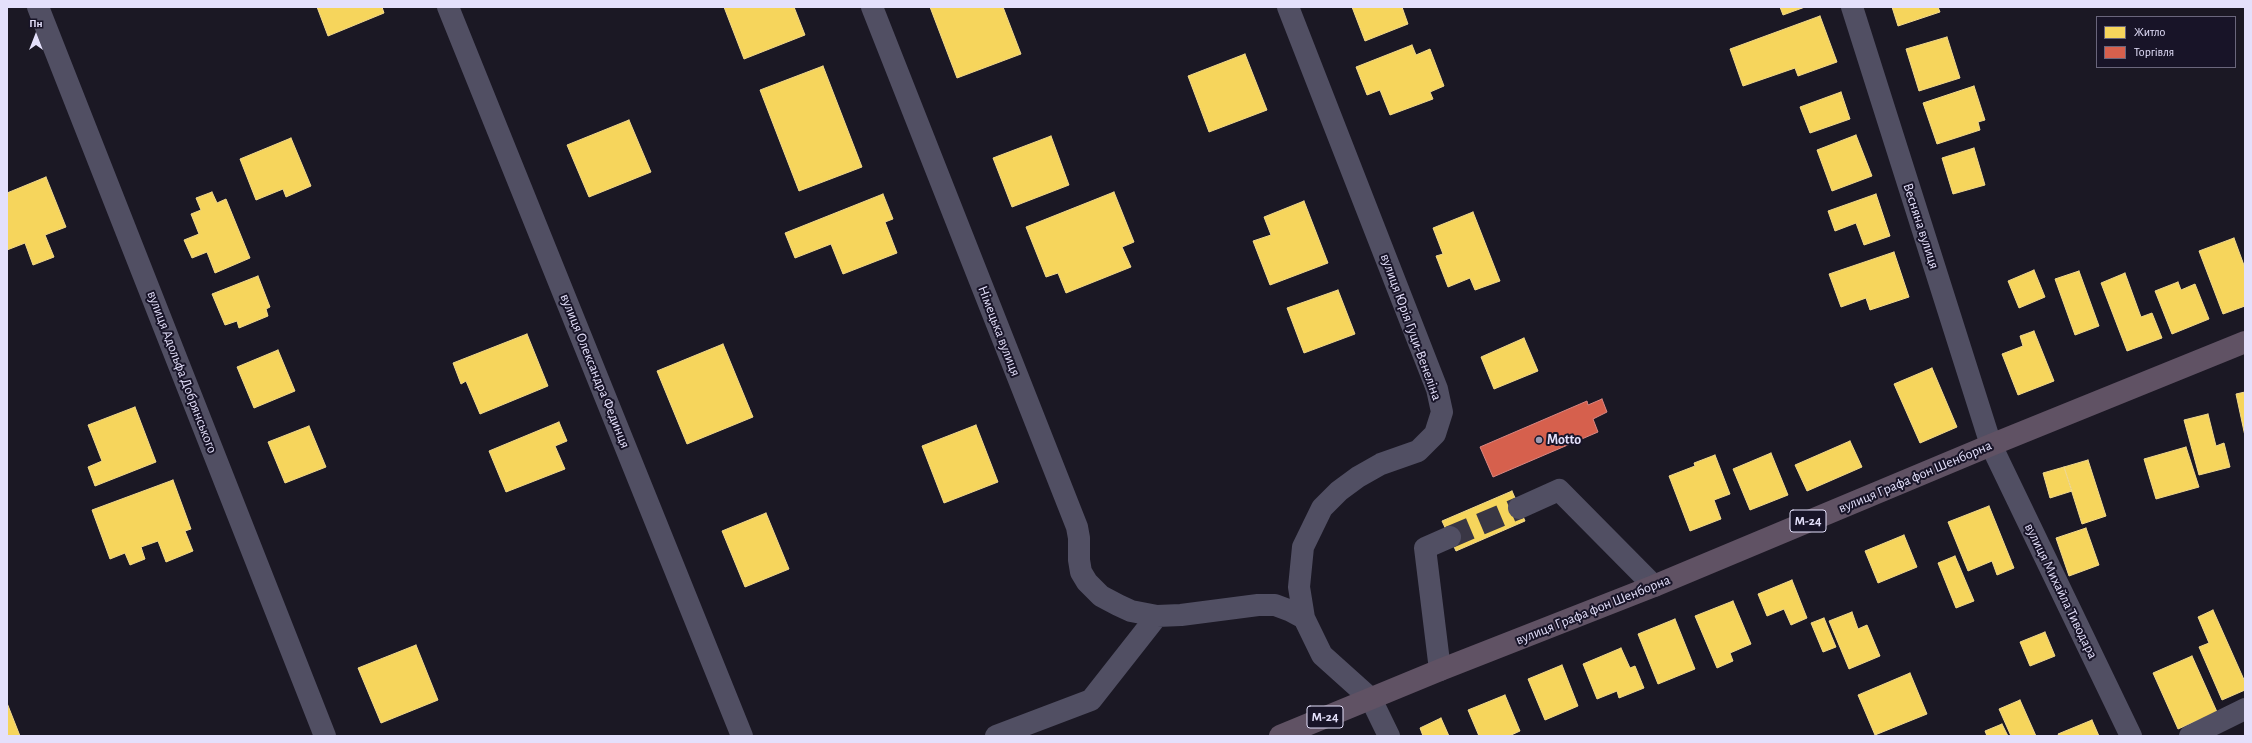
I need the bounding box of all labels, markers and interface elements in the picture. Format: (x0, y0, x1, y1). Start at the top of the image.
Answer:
north arrow (16, 16, 56, 56)
legend (2096, 16, 2236, 68)
text: Пн (29, 18, 43, 29)
text: Житло (2134, 26, 2165, 38)
text: Торгівля (2134, 46, 2174, 58)
street label: Весняна вулиця (1899, 181, 1943, 271)
street label: вулиця Юрія Гуци-Венеліна (1377, 251, 1445, 403)
street label: Німецька вулиця (974, 283, 1024, 379)
street label: вулиця Адольфа Добрянського (143, 288, 221, 456)
street label: вулиця Олександра Фединця (556, 291, 634, 451)
place label: Motto (1547, 432, 1581, 448)
marker: Motto (1534, 435, 1544, 445)
street label: вулиця Графа фон Шенборна (1836, 437, 1994, 517)
road number: М-24 (1790, 510, 1826, 532)
street label: вулиця Михайла Тиводара (2021, 520, 2101, 662)
street label: вулиця Графа фон Шенборна (1513, 571, 1673, 649)
road number: М-24 (1307, 706, 1343, 728)

